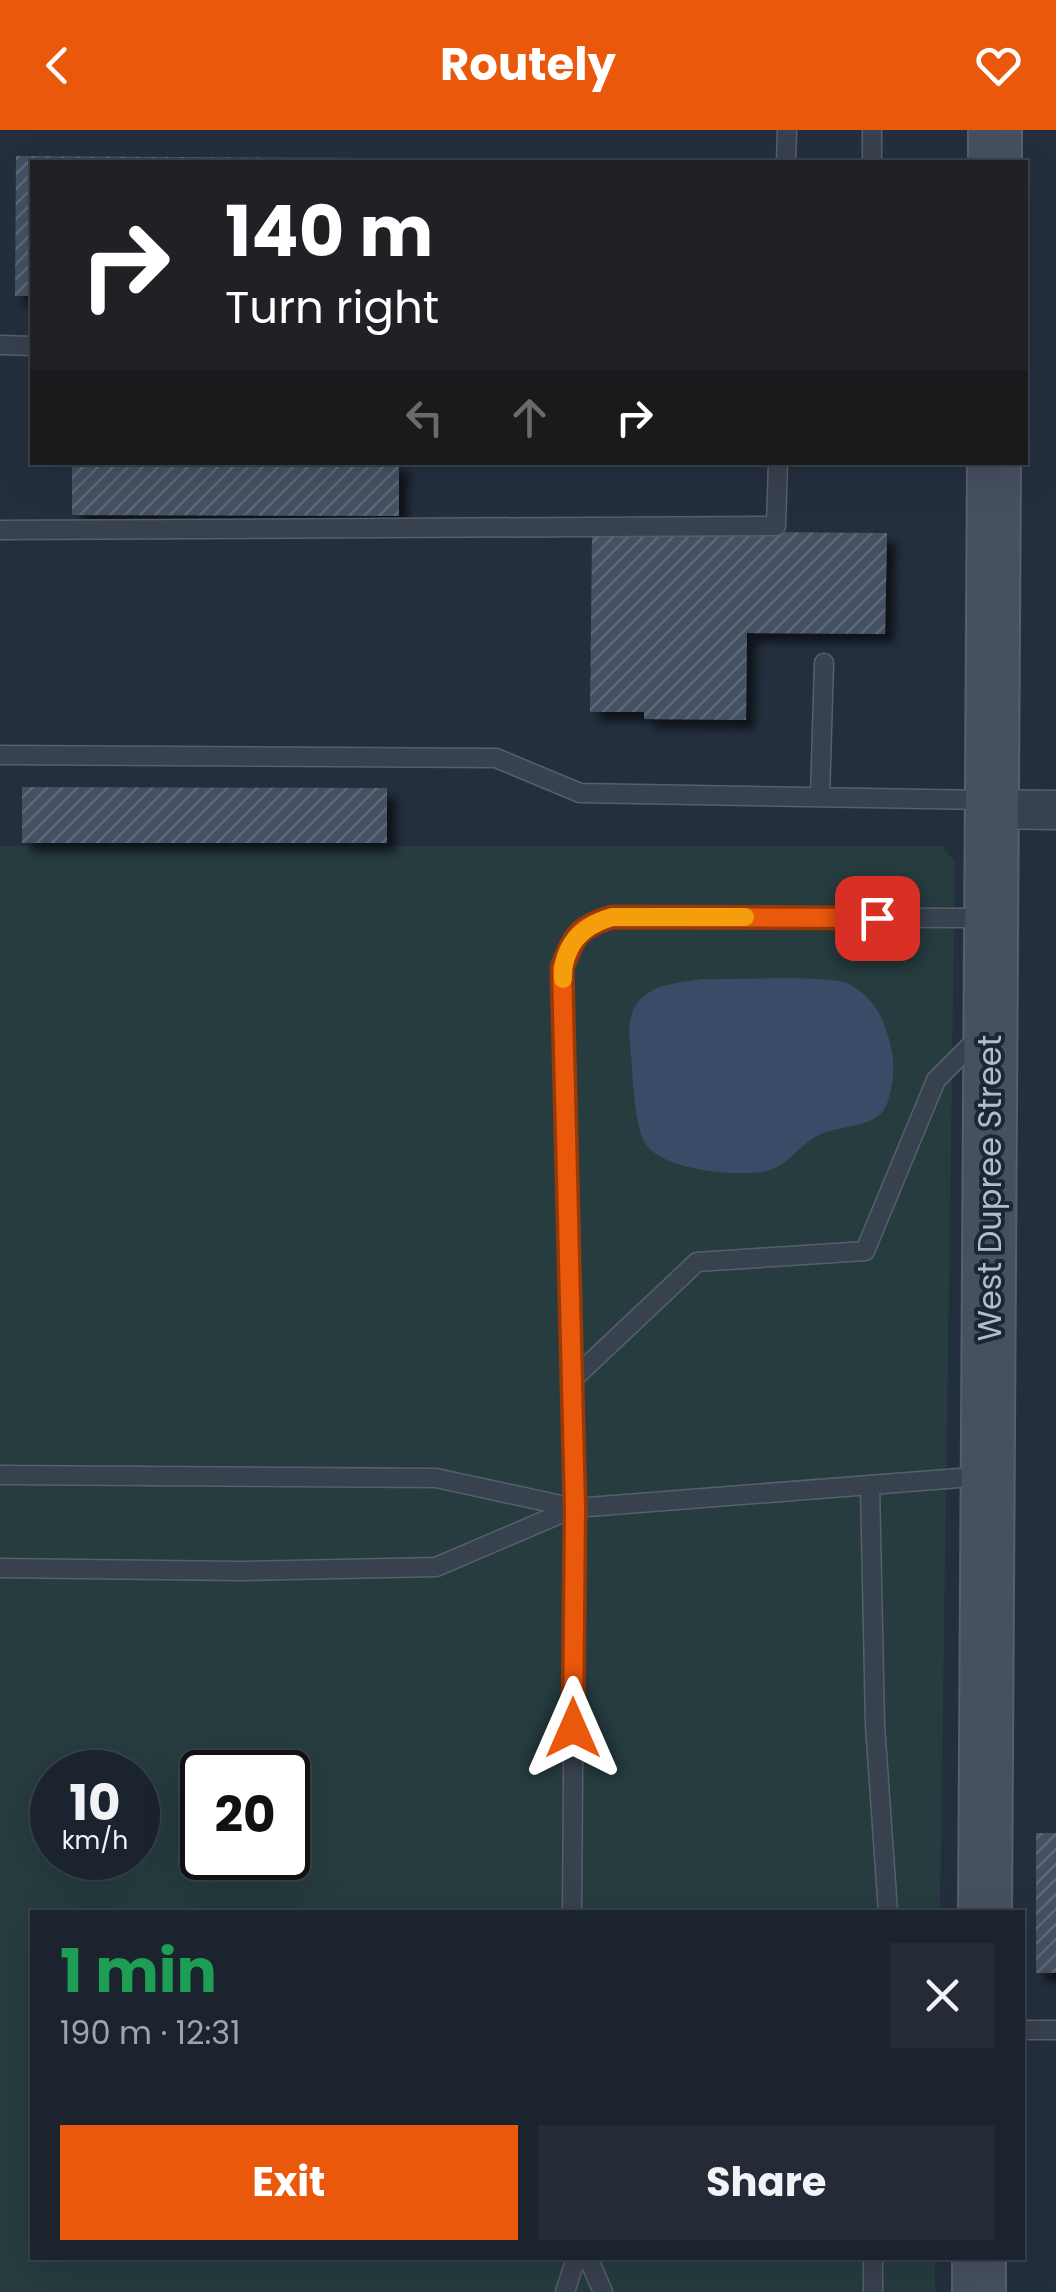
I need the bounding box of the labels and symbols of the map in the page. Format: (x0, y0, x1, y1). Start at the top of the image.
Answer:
pin (835, 876, 920, 961)
street label: West Dupree Street (967, 1035, 1012, 1341)
position arrow (521, 1676, 625, 1780)
speed limit sign: 20 (180, 1750, 310, 1880)

